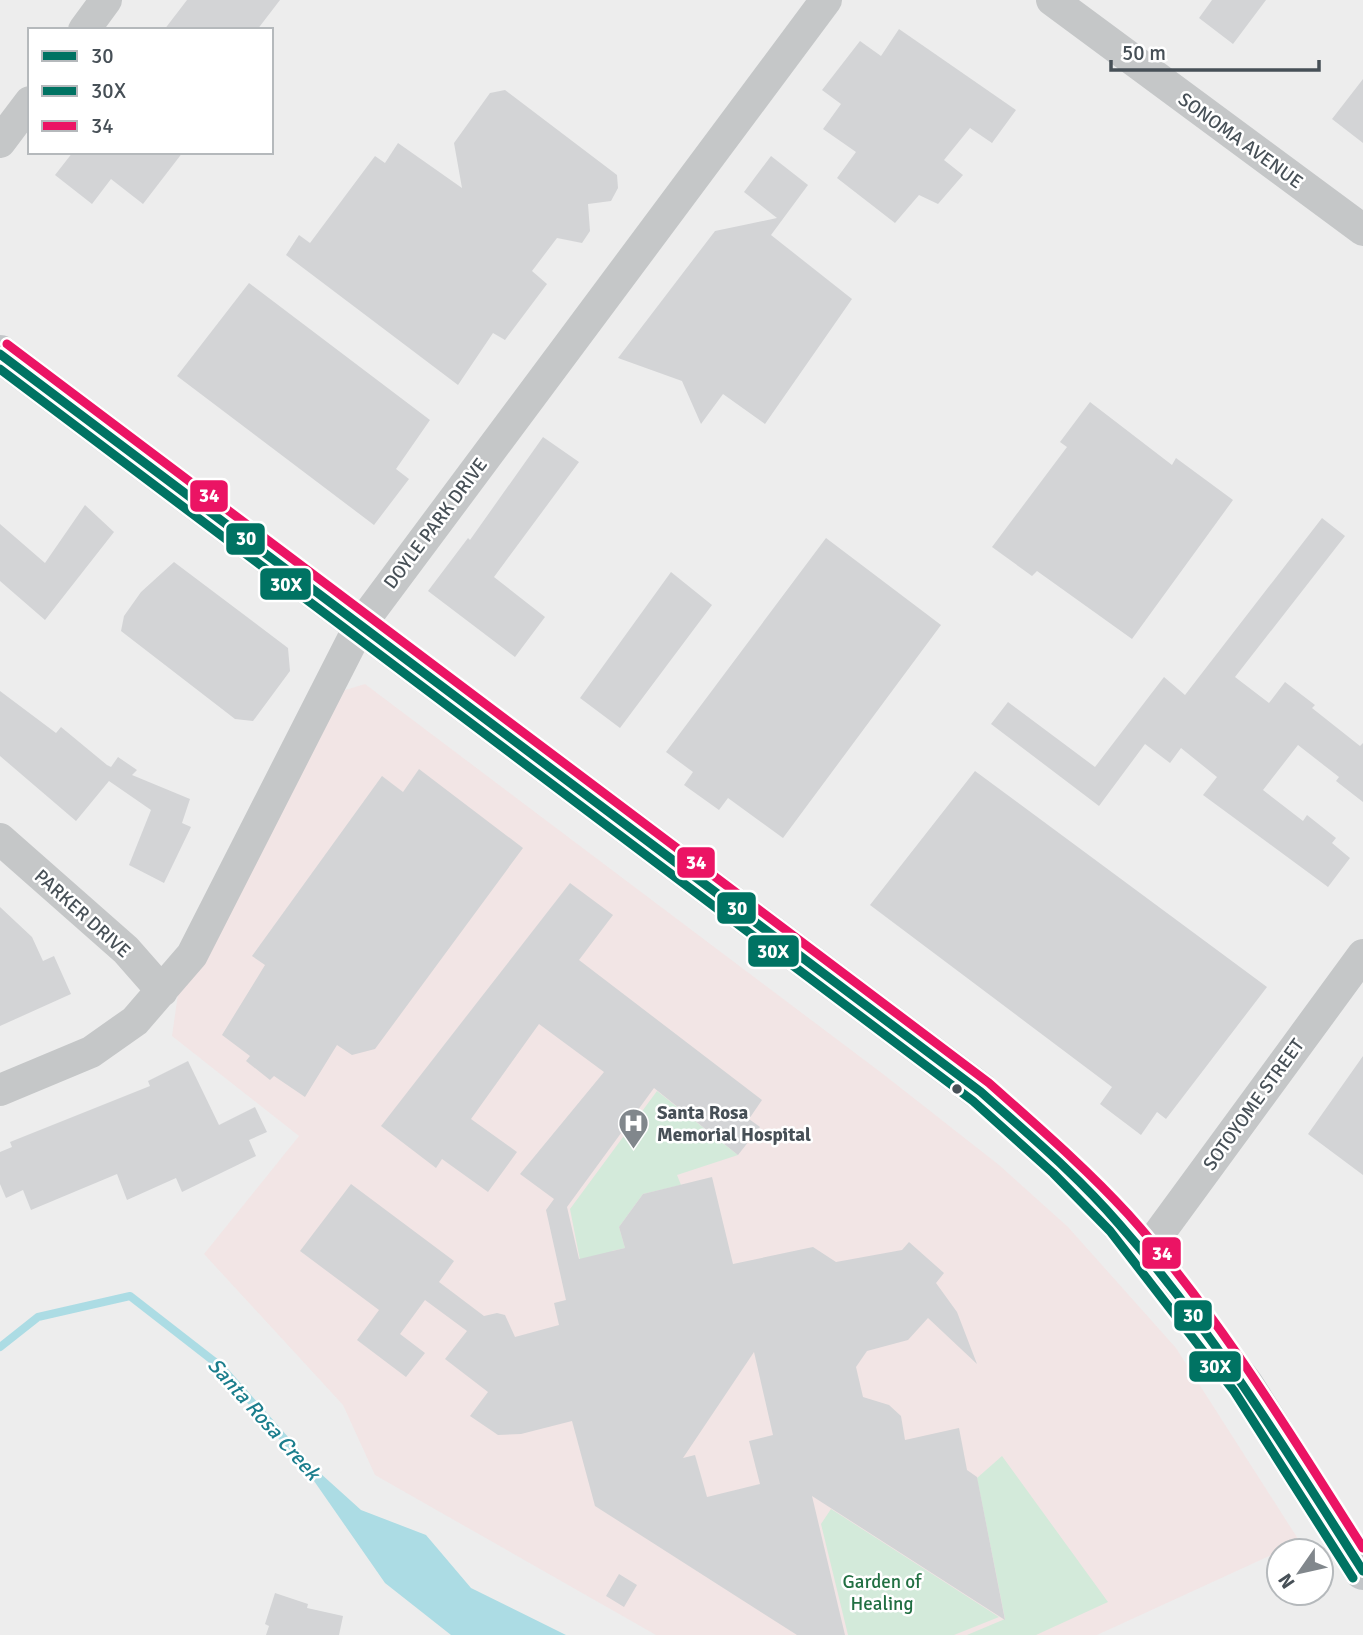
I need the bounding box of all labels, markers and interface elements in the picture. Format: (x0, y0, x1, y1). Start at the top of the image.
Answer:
legend (28, 28, 273, 154)
scale bar (1111, 28, 1319, 72)
text: 50 m (1122, 40, 1166, 66)
text: 30 (91, 43, 114, 69)
text: 30X (91, 78, 126, 104)
street label: SONOMA AVENUE (1173, 88, 1307, 194)
text: 34 (91, 113, 114, 139)
street label: DOYLE PARK DRIVE (379, 453, 493, 594)
line badge: 34 (189, 479, 229, 513)
text: 34 (199, 484, 219, 508)
line badge: 30 (225, 522, 266, 556)
text: 30 (236, 527, 256, 551)
line badge: 30X (259, 567, 312, 601)
text: 30X (270, 573, 302, 597)
line badge: 34 (676, 846, 716, 879)
text: 34 (686, 851, 706, 875)
street label: PARKER DRIVE (29, 864, 135, 963)
line badge: 30 (716, 891, 757, 925)
text: 30 (727, 897, 747, 921)
line badge: 30X (747, 934, 800, 968)
text: 30X (757, 940, 789, 964)
street label: SOTOYOME STREET (1198, 1033, 1310, 1175)
unlabelled marker (950, 1082, 964, 1096)
place label: Santa Rosa Memorial Hospital (657, 1101, 811, 1147)
hospital icon: Santa Rosa Memorial Hospital (617, 1106, 651, 1150)
line badge: 34 (1141, 1236, 1182, 1270)
text: 34 (1152, 1242, 1172, 1266)
line badge: 30 (1173, 1299, 1213, 1332)
text: 30 (1183, 1304, 1203, 1328)
line badge: 30X (1188, 1350, 1242, 1383)
water label: Santa Rosa Creek (202, 1352, 327, 1487)
text: 30X (1199, 1355, 1231, 1379)
north arrow (1265, 1537, 1335, 1607)
text: N (1273, 1569, 1300, 1593)
park label: Garden of Healing (843, 1570, 923, 1616)

